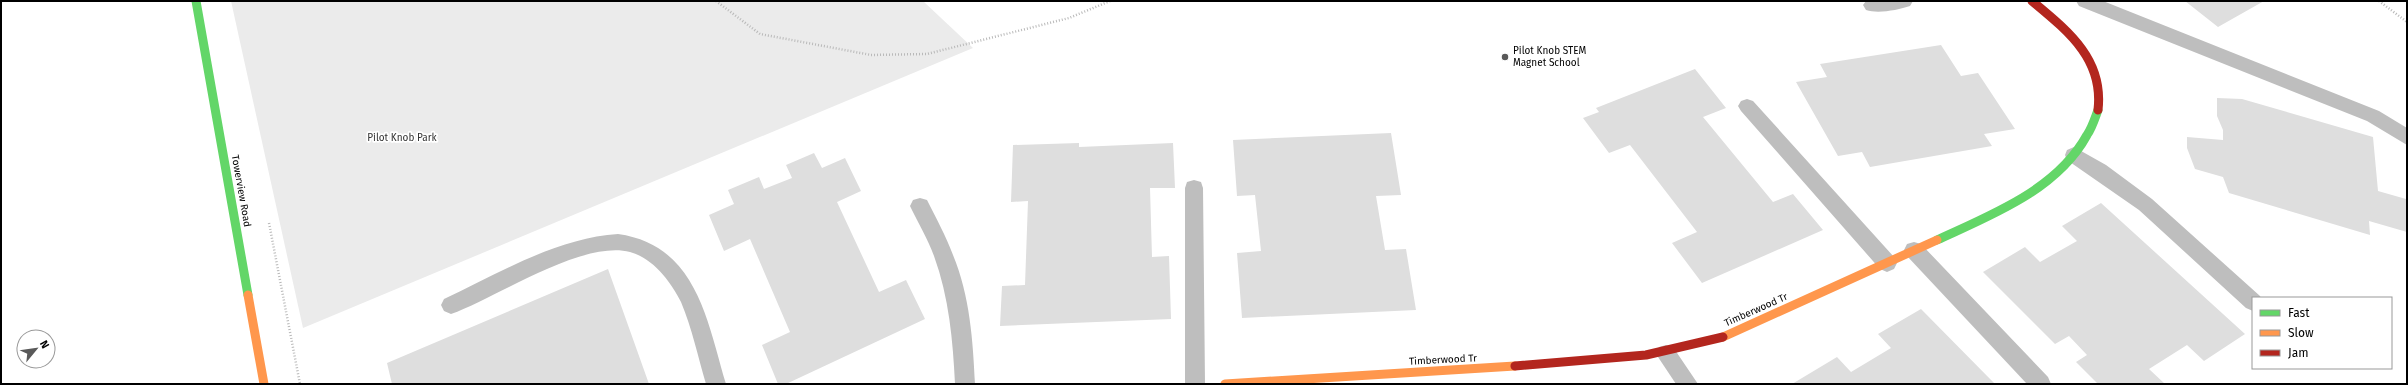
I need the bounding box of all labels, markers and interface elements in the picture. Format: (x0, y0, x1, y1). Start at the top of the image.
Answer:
place label: Pilot Knob STEM Magnet School (1513, 45, 1587, 69)
marker: Pilot Knob STEM Magnet School (1500, 52, 1510, 62)
park label: Pilot Knob Park (367, 132, 438, 144)
street label: Towerview Road (229, 154, 253, 228)
street label: Timberwood Tr (1722, 291, 1790, 329)
legend (2252, 297, 2392, 369)
text: Fast (2288, 306, 2310, 320)
text: Slow (2288, 326, 2314, 340)
north arrow (16, 329, 56, 369)
text: N (37, 338, 52, 351)
text: Jam (2288, 346, 2308, 360)
street label: Timberwood Tr (1409, 352, 1477, 368)

